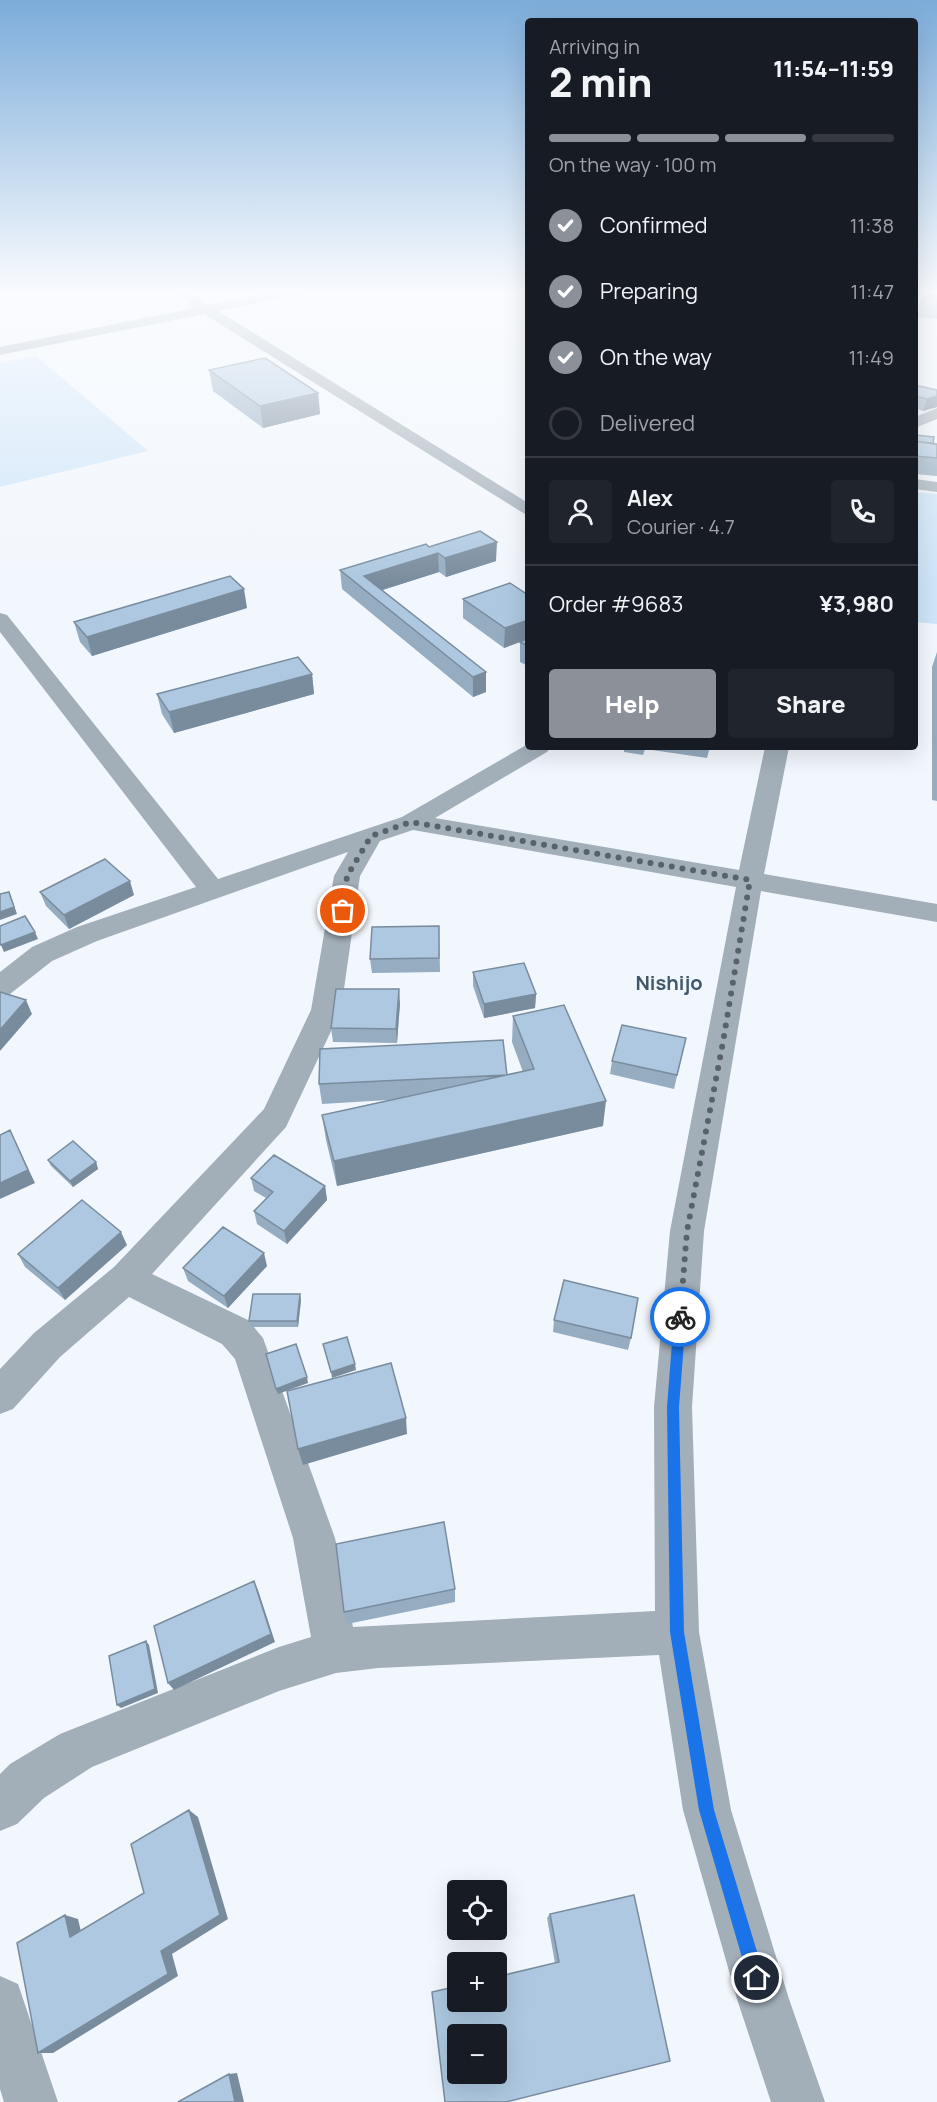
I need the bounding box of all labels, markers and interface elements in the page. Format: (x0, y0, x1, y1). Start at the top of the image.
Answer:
text: Arriving in (549, 33, 640, 60)
text: 11:54–11:59 (773, 54, 894, 84)
text: 2 min (549, 55, 652, 109)
text: On the way · 100 m (549, 151, 716, 178)
icon: check (549, 209, 582, 242)
text: Confirmed (600, 210, 708, 240)
text: 11:38 (850, 212, 894, 239)
icon: check (549, 275, 582, 308)
text: Preparing (600, 276, 698, 306)
text: 11:47 (851, 278, 894, 305)
icon: check (549, 341, 582, 374)
text: On the way (600, 342, 712, 372)
text: 11:49 (848, 344, 894, 371)
text: Delivered (600, 408, 695, 438)
button: person (549, 480, 612, 543)
button: phone (831, 480, 894, 543)
text: Alex (627, 483, 673, 513)
text: Courier · 4.7 (627, 513, 735, 540)
text: Order #9683 (549, 589, 683, 619)
text: ¥3,980 (819, 589, 894, 619)
button: Help (549, 669, 716, 738)
button: Share (728, 669, 894, 738)
pin (317, 885, 368, 936)
icon: bag (326, 894, 359, 927)
district label: Nishijo (635, 969, 703, 996)
courier (650, 1287, 710, 1347)
icon: bike (664, 1301, 697, 1334)
map controls (447, 1880, 507, 2084)
button: locate (447, 1880, 507, 1940)
button: + (447, 1952, 507, 2012)
pin (731, 1952, 782, 2003)
icon: home (740, 1961, 773, 1994)
button: − (447, 2024, 507, 2084)

